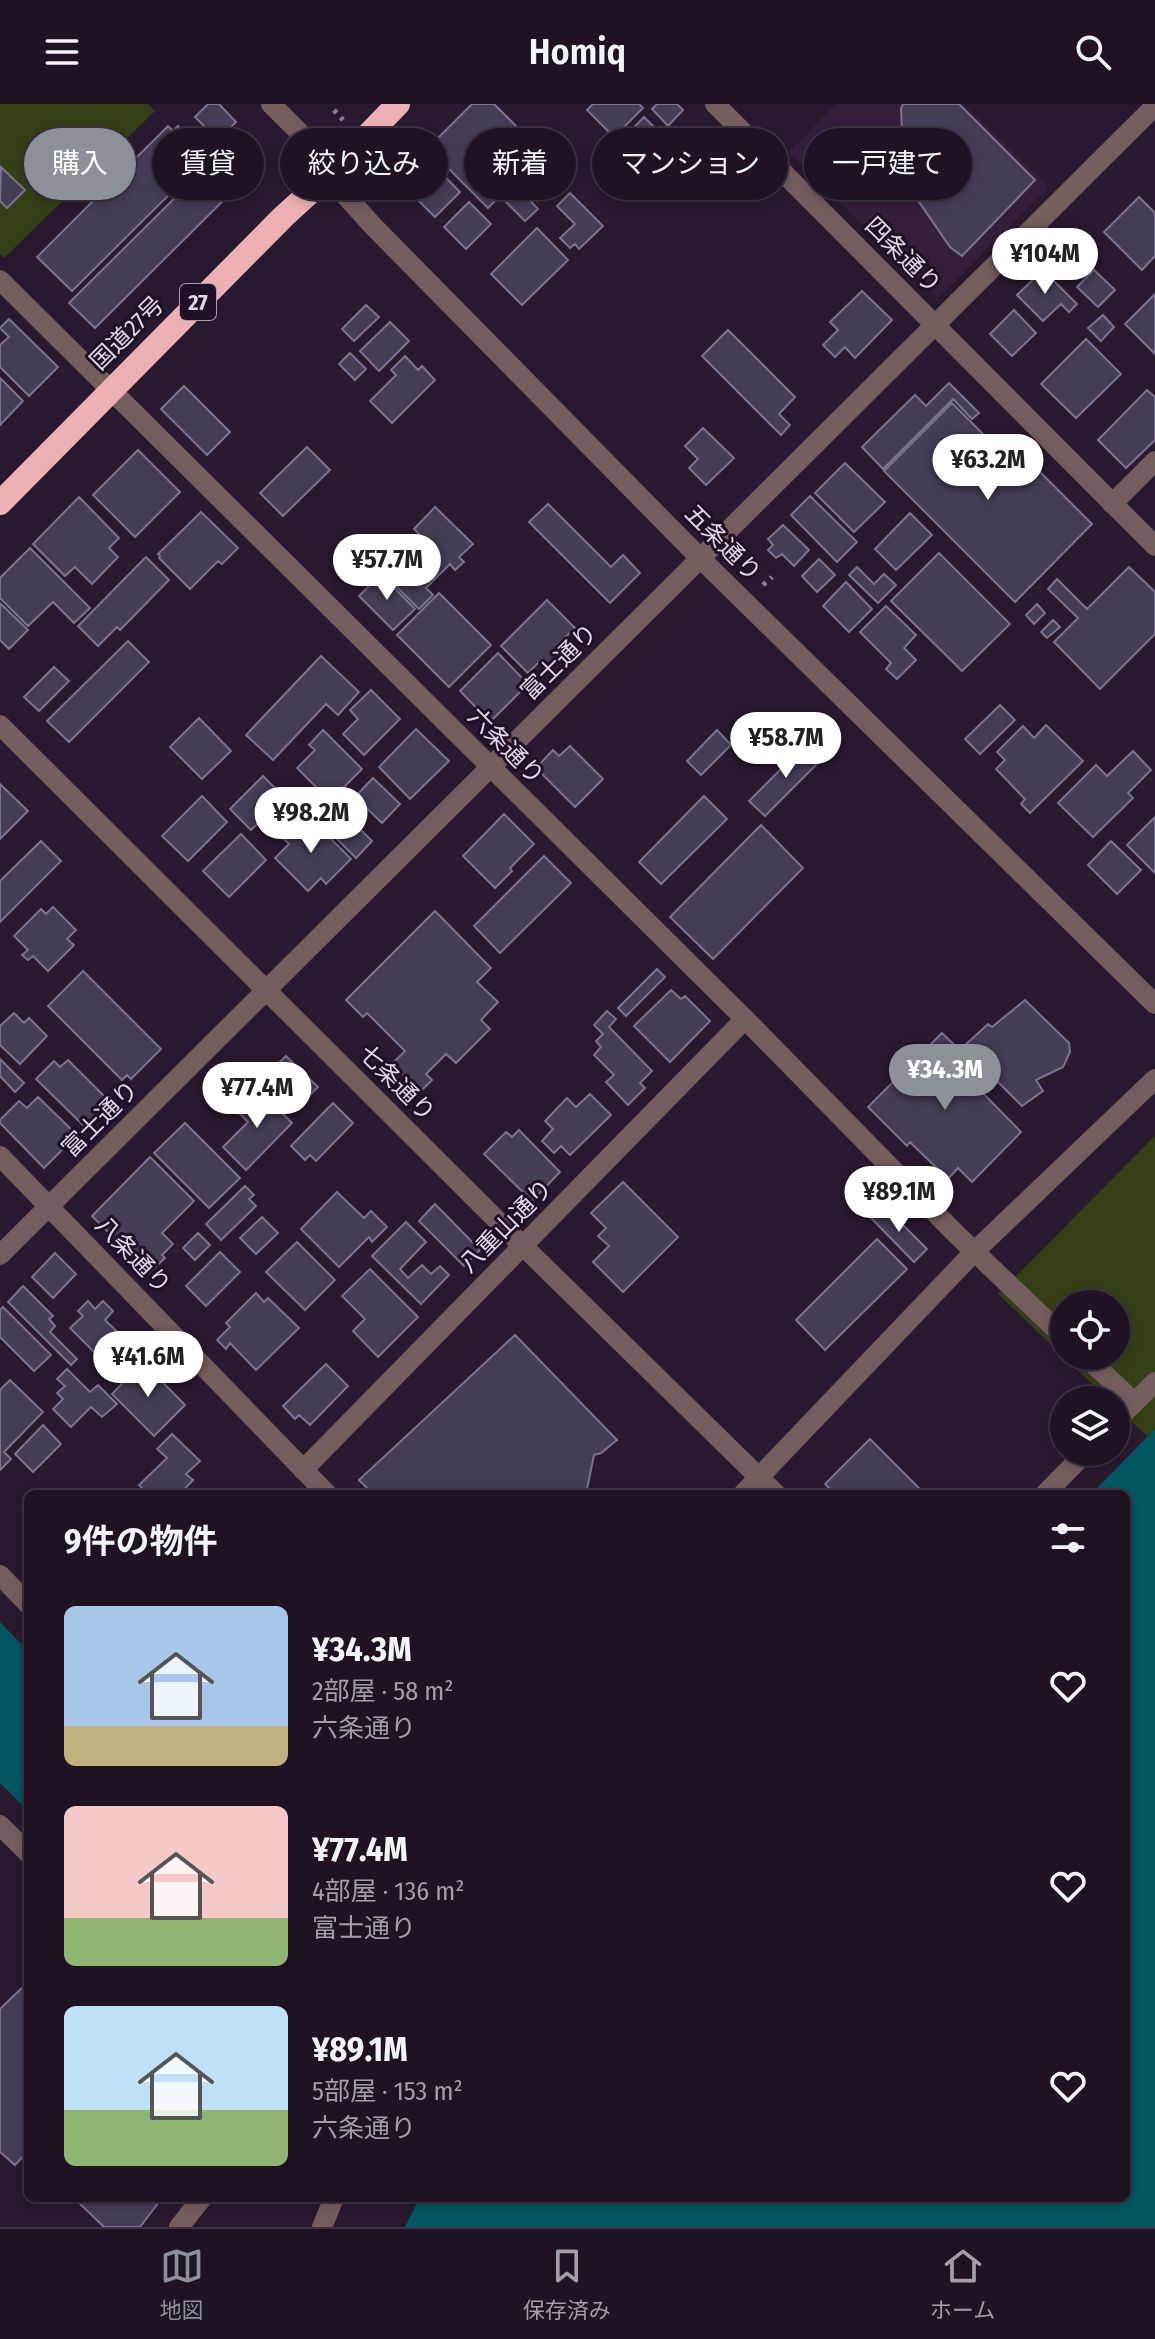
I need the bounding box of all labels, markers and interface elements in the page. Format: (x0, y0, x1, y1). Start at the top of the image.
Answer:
icon: menu (40, 30, 84, 74)
text: Homiq (529, 30, 626, 74)
icon: search (1071, 30, 1115, 74)
chip: 購入 (24, 128, 136, 200)
chip: 賃貸 (152, 128, 264, 200)
chip: 絞り込み (280, 128, 448, 200)
chip: 新着 (464, 128, 576, 200)
chip: マンション (592, 128, 788, 200)
chip: 一戸建て (804, 128, 972, 200)
street label: 四条通り (859, 211, 947, 299)
pin: ¥104M (989, 228, 1101, 296)
text: ¥104M (1010, 238, 1080, 269)
road number: 27 (180, 284, 216, 320)
street label: 国道27号 (85, 291, 169, 375)
pin: ¥63.2M (923, 434, 1053, 502)
text: ¥63.2M (950, 444, 1026, 475)
street label: 五条通り (679, 499, 767, 587)
pin: ¥57.7M (322, 534, 452, 602)
text: ¥57.7M (351, 544, 423, 575)
street label: 富士通り (515, 618, 603, 706)
street label: 六条通り (462, 702, 550, 790)
pin: ¥58.7M (721, 712, 851, 780)
text: ¥58.7M (748, 722, 824, 753)
pin: ¥98.2M (246, 787, 376, 855)
text: ¥98.2M (273, 797, 349, 828)
street label: 七条通り (353, 1039, 441, 1127)
pin: ¥34.3M (880, 1044, 1010, 1112)
text: ¥34.3M (907, 1054, 983, 1085)
pin: ¥77.4M (192, 1062, 322, 1130)
text: ¥77.4M (220, 1072, 294, 1103)
street label: 富士通り (56, 1075, 144, 1163)
pin: ¥89.1M (834, 1166, 964, 1234)
street label: 八重山通り (454, 1174, 558, 1278)
text: ¥89.1M (862, 1176, 936, 1207)
street label: 八条通り (90, 1211, 176, 1299)
map controls (1050, 1290, 1130, 1466)
button: locate (1050, 1290, 1130, 1370)
pin: ¥41.6M (83, 1331, 213, 1399)
text: ¥41.6M (111, 1341, 185, 1372)
button: layers (1050, 1386, 1130, 1466)
icon: filters (1046, 1516, 1090, 1560)
text: 9件の物件 (64, 1521, 218, 1562)
text: ¥34.3M (312, 1629, 412, 1670)
icon: home (128, 1638, 224, 1734)
icon: heart (1046, 1664, 1090, 1708)
text: 2部屋 · 58 m² (312, 1676, 454, 1707)
text: 六条通り (312, 1713, 416, 1744)
text: ¥77.4M (312, 1829, 408, 1870)
icon: home (128, 1838, 224, 1934)
icon: heart (1046, 1864, 1090, 1908)
text: 4部屋 · 136 m² (312, 1876, 464, 1907)
text: 富士通り (312, 1913, 416, 1944)
text: ¥89.1M (312, 2029, 408, 2070)
icon: home (128, 2038, 224, 2134)
icon: heart (1046, 2064, 1090, 2108)
text: 5部屋 · 153 m² (312, 2076, 463, 2107)
text: 六条通り (312, 2113, 416, 2144)
tab: 地図 (160, 2244, 204, 2324)
tab: 保存済み (523, 2244, 611, 2324)
tab: ホーム (930, 2244, 995, 2324)

